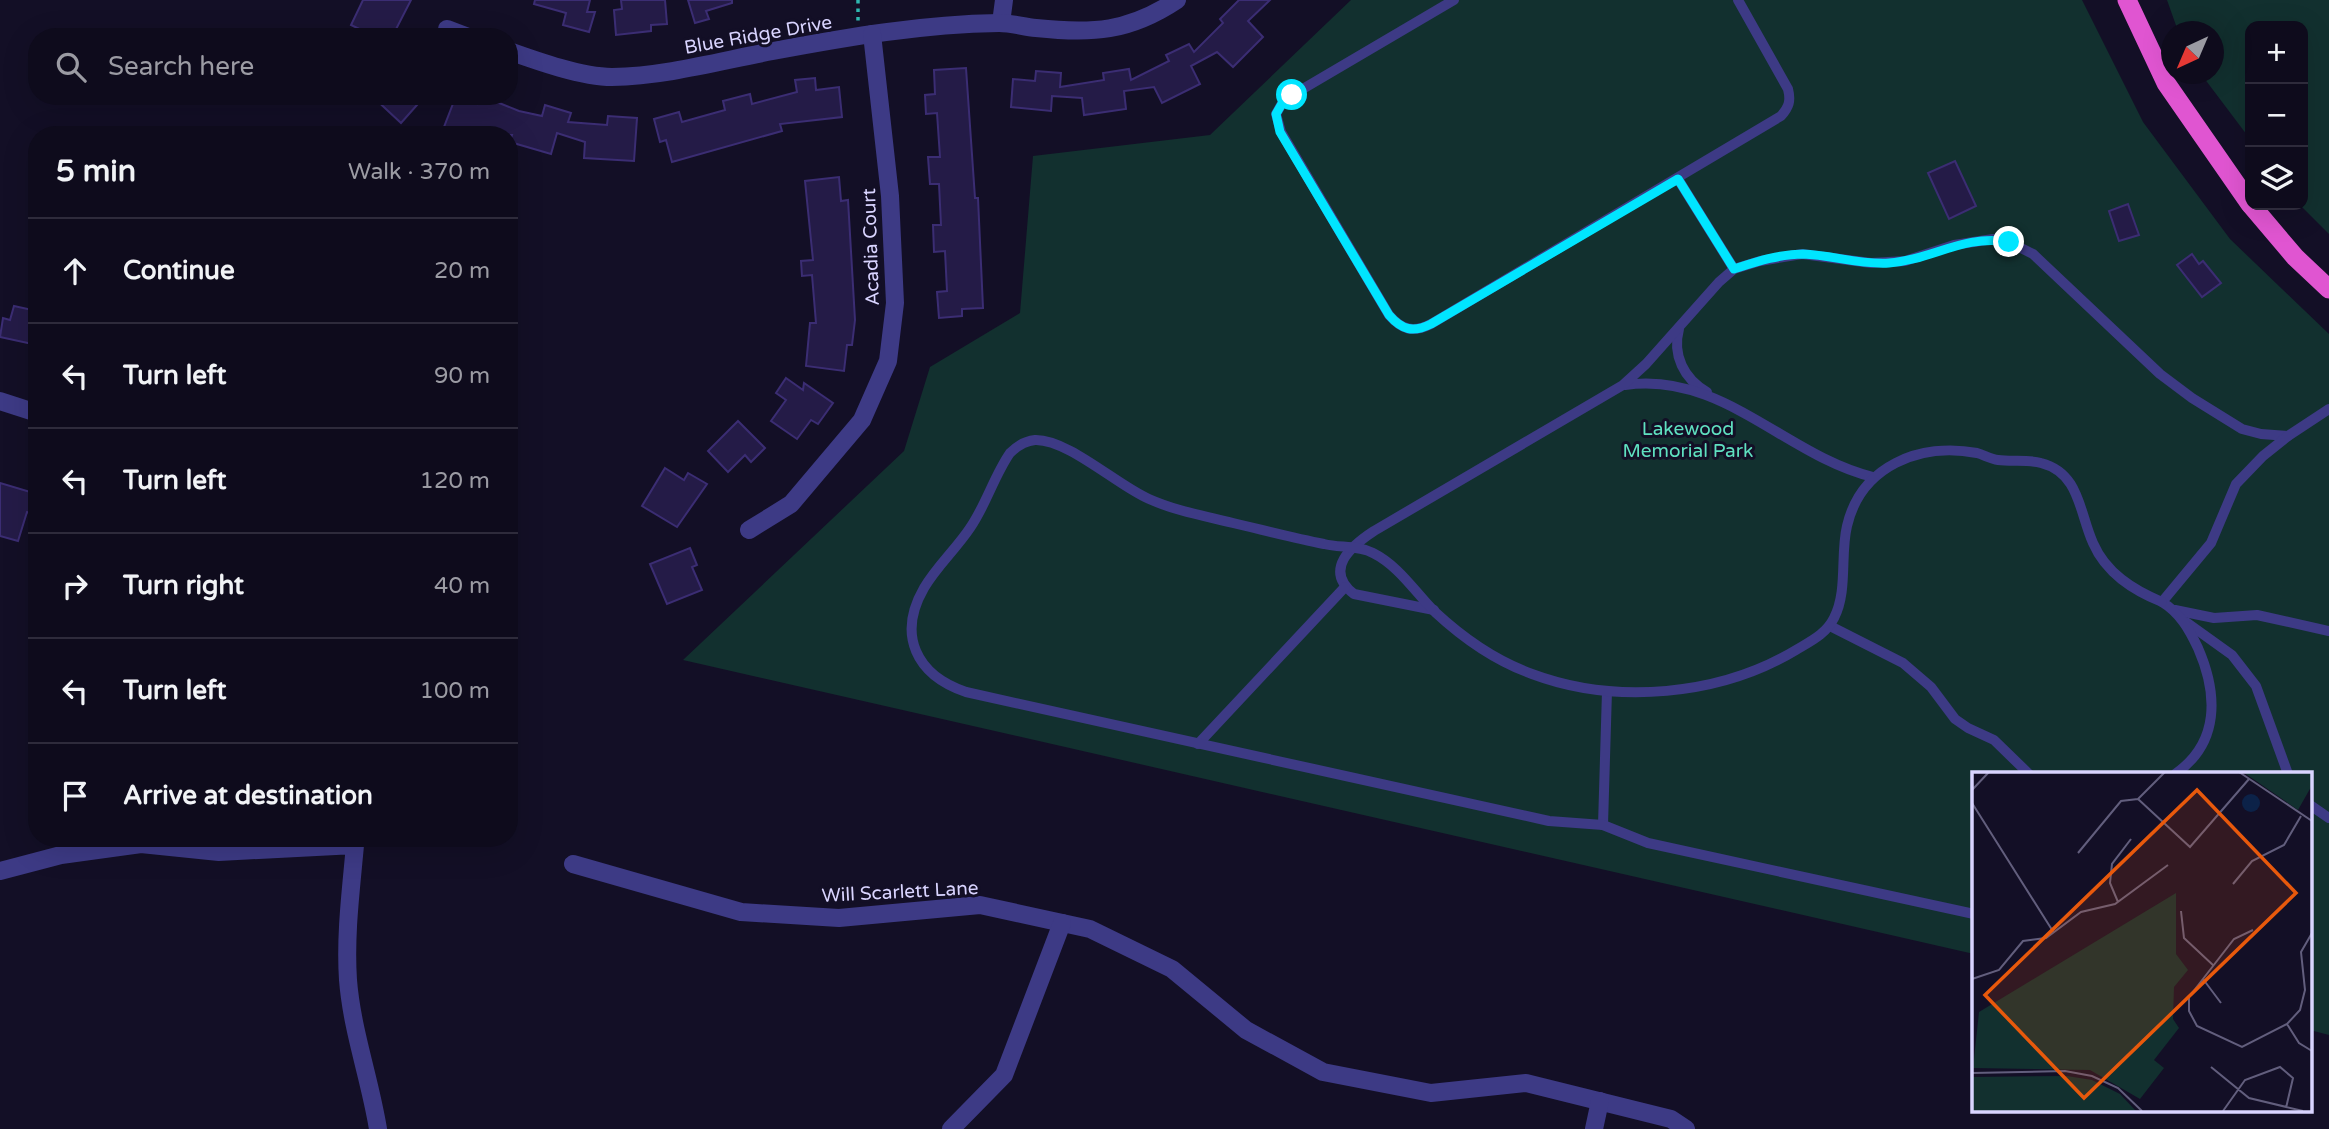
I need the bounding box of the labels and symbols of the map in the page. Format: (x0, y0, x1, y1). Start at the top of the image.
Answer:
street label: Blue Ridge Drive (683, 11, 834, 59)
north arrow (2161, 21, 2224, 84)
route start (1276, 79, 1307, 110)
street label: Acadia Court (858, 188, 884, 306)
route end (1993, 226, 2024, 257)
park label: Lakewood Memorial Park (1623, 418, 1753, 462)
inset map (1972, 772, 2312, 1112)
street label: Will Scarlett Lane (821, 877, 979, 907)

